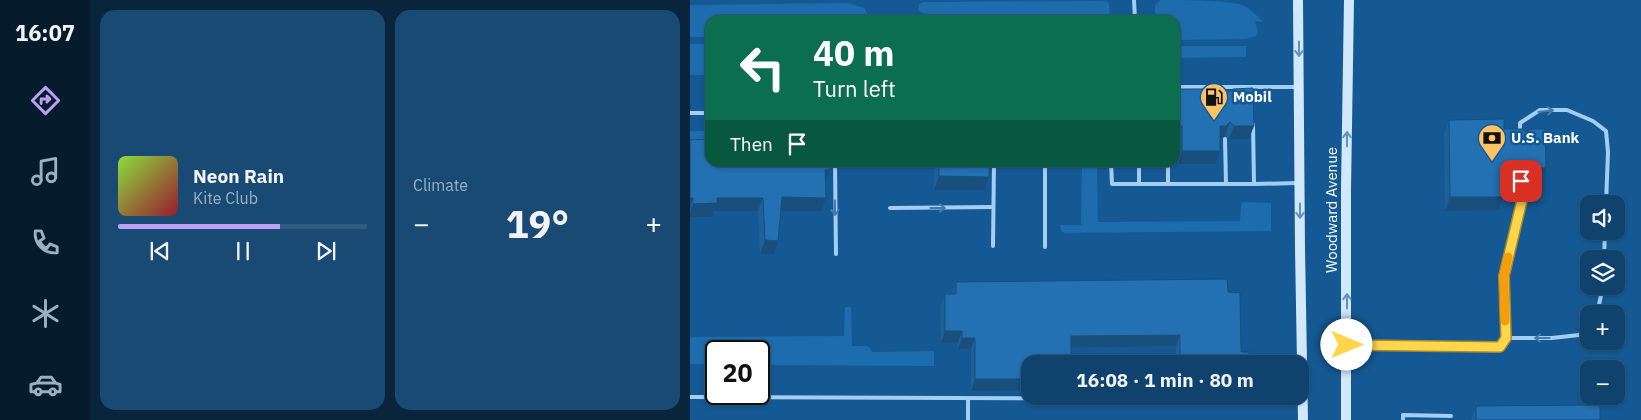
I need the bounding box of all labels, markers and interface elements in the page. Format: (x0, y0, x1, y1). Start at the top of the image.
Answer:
text: 16:07 (15, 18, 75, 47)
text: 40 m (813, 30, 895, 76)
icon: left (730, 35, 795, 100)
one-way arrow (1294, 40, 1304, 56)
text: Turn left (813, 74, 896, 103)
fuel station icon: Mobil (1199, 82, 1229, 121)
icon: directions (28, 83, 63, 118)
place label: Mobil (1233, 87, 1272, 106)
one-way arrow (1538, 106, 1554, 116)
bank icon: U.S. Bank (1477, 123, 1507, 162)
place label: U.S. Bank (1511, 128, 1580, 147)
icon: arrive (783, 130, 811, 158)
one-way arrow (1342, 131, 1352, 148)
text: Then (730, 132, 773, 156)
street label: Woodward Avenue (1322, 147, 1341, 273)
icon: music (28, 154, 63, 189)
pin (1500, 160, 1542, 202)
text: Neon Rain (193, 164, 284, 188)
icon: arrive (1507, 167, 1535, 195)
text: Climate (413, 175, 468, 195)
text: Kite Club (193, 188, 258, 208)
map controls (1580, 195, 1625, 405)
button: sound (1580, 195, 1625, 240)
text: 19° (506, 199, 569, 248)
one-way arrow (830, 200, 840, 216)
one-way arrow (1295, 202, 1305, 219)
one-way arrow (930, 203, 946, 213)
text: − (413, 205, 430, 242)
text: + (645, 205, 662, 242)
icon: phone (28, 225, 63, 260)
icon: previous (146, 237, 174, 265)
icon: pause (229, 237, 257, 265)
icon: next (312, 237, 340, 265)
button: layers (1580, 250, 1625, 295)
one-way arrow (1342, 294, 1352, 310)
icon: climate (28, 296, 63, 331)
button: + (1580, 305, 1625, 350)
position arrow (1320, 318, 1372, 370)
one-way arrow (1535, 333, 1551, 343)
speed limit sign: 20 (705, 340, 770, 405)
button: − (1580, 360, 1625, 405)
icon: car (28, 367, 63, 402)
text: 16:08 · 1 min · 80 m (1076, 368, 1254, 392)

